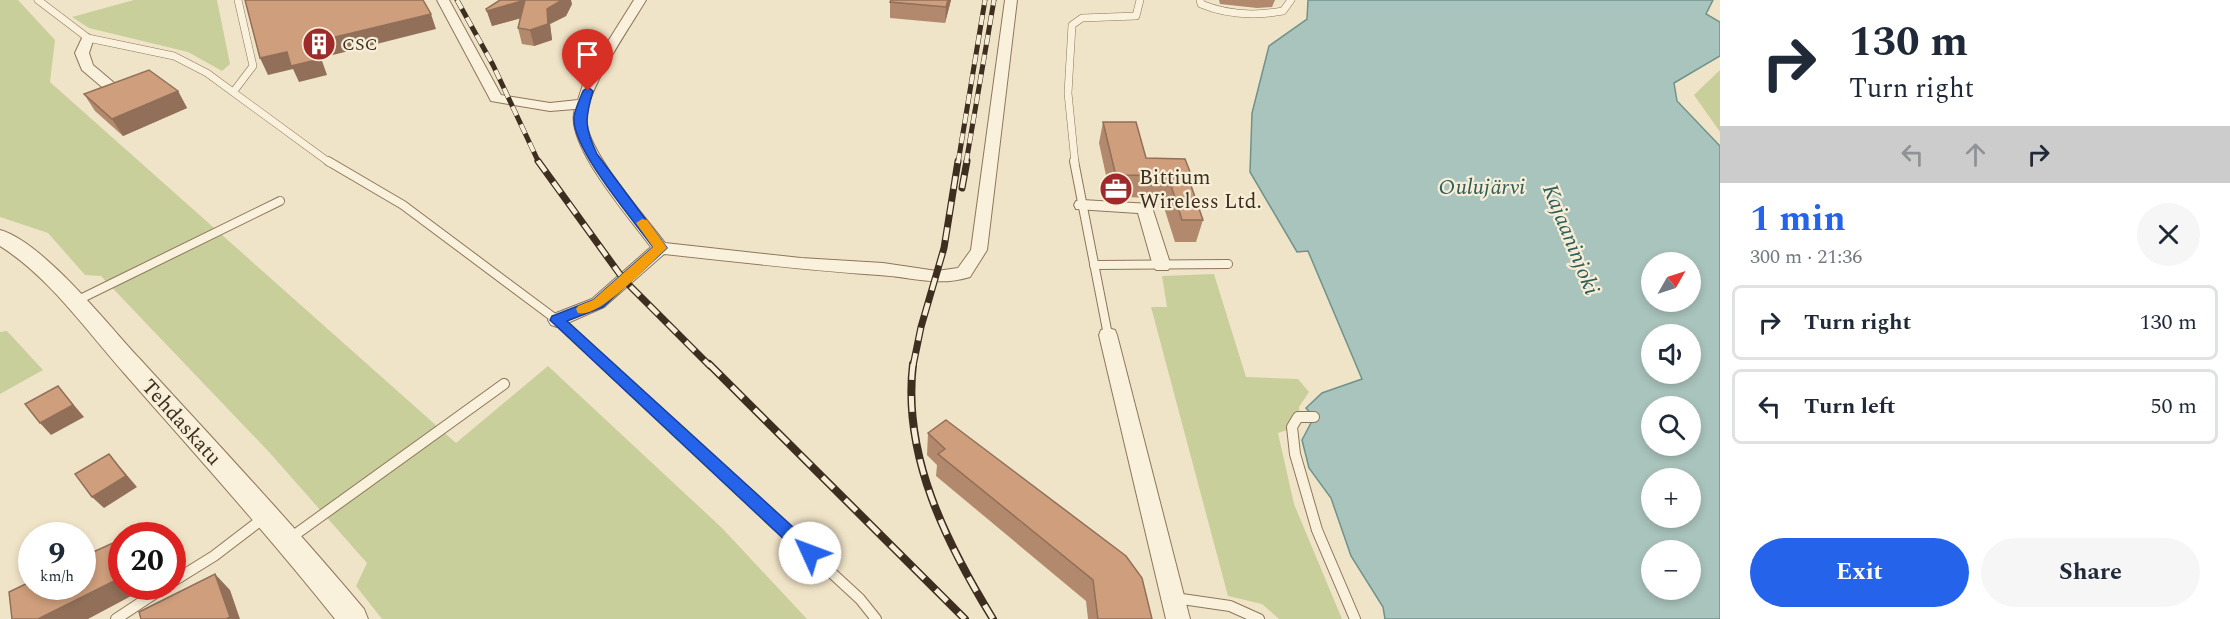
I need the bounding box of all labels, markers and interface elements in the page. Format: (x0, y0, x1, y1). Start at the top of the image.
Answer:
text: 130 m (1849, 11, 1968, 74)
icon: right (1750, 24, 1828, 102)
building icon: CSC (301, 26, 337, 62)
pin (562, 29, 613, 91)
place label: CSC (342, 31, 378, 58)
icon: arrive (571, 38, 604, 71)
text: Turn right (1849, 68, 1974, 110)
icon: left (1896, 138, 1929, 171)
icon: ahead (1959, 138, 1992, 171)
icon: right (2022, 138, 2055, 171)
place label: Bittium Wireless Ltd. (1139, 162, 1262, 218)
office icon: Bittium Wireless Ltd. (1098, 171, 1134, 207)
water label: Oulujärvi (1439, 171, 1525, 204)
water label: Kajaaninjoki (1533, 179, 1608, 300)
text: 1 min (1750, 192, 1846, 247)
button: close (2137, 203, 2200, 266)
text: 300 m · 21:36 (1750, 242, 1862, 272)
north arrow (1641, 252, 1701, 312)
map controls (1641, 252, 1701, 600)
icon: right (1753, 306, 1786, 339)
text: Turn right (1804, 306, 1911, 339)
text: 130 m (2140, 306, 2197, 339)
button: sound (1641, 324, 1701, 384)
street label: Tehdaskatu (133, 372, 229, 473)
icon: left (1753, 390, 1786, 423)
text: Turn left (1804, 390, 1896, 423)
text: 50 m (2151, 390, 2197, 423)
button: search (1641, 396, 1701, 456)
button: + (1641, 468, 1701, 528)
position arrow (778, 521, 842, 585)
speed limit sign: 20 (108, 522, 186, 600)
text: 9 (49, 531, 65, 577)
button: Exit (1750, 538, 1969, 607)
button: Share (1981, 538, 2200, 607)
button: − (1641, 540, 1701, 600)
text: km/h (40, 565, 74, 588)

